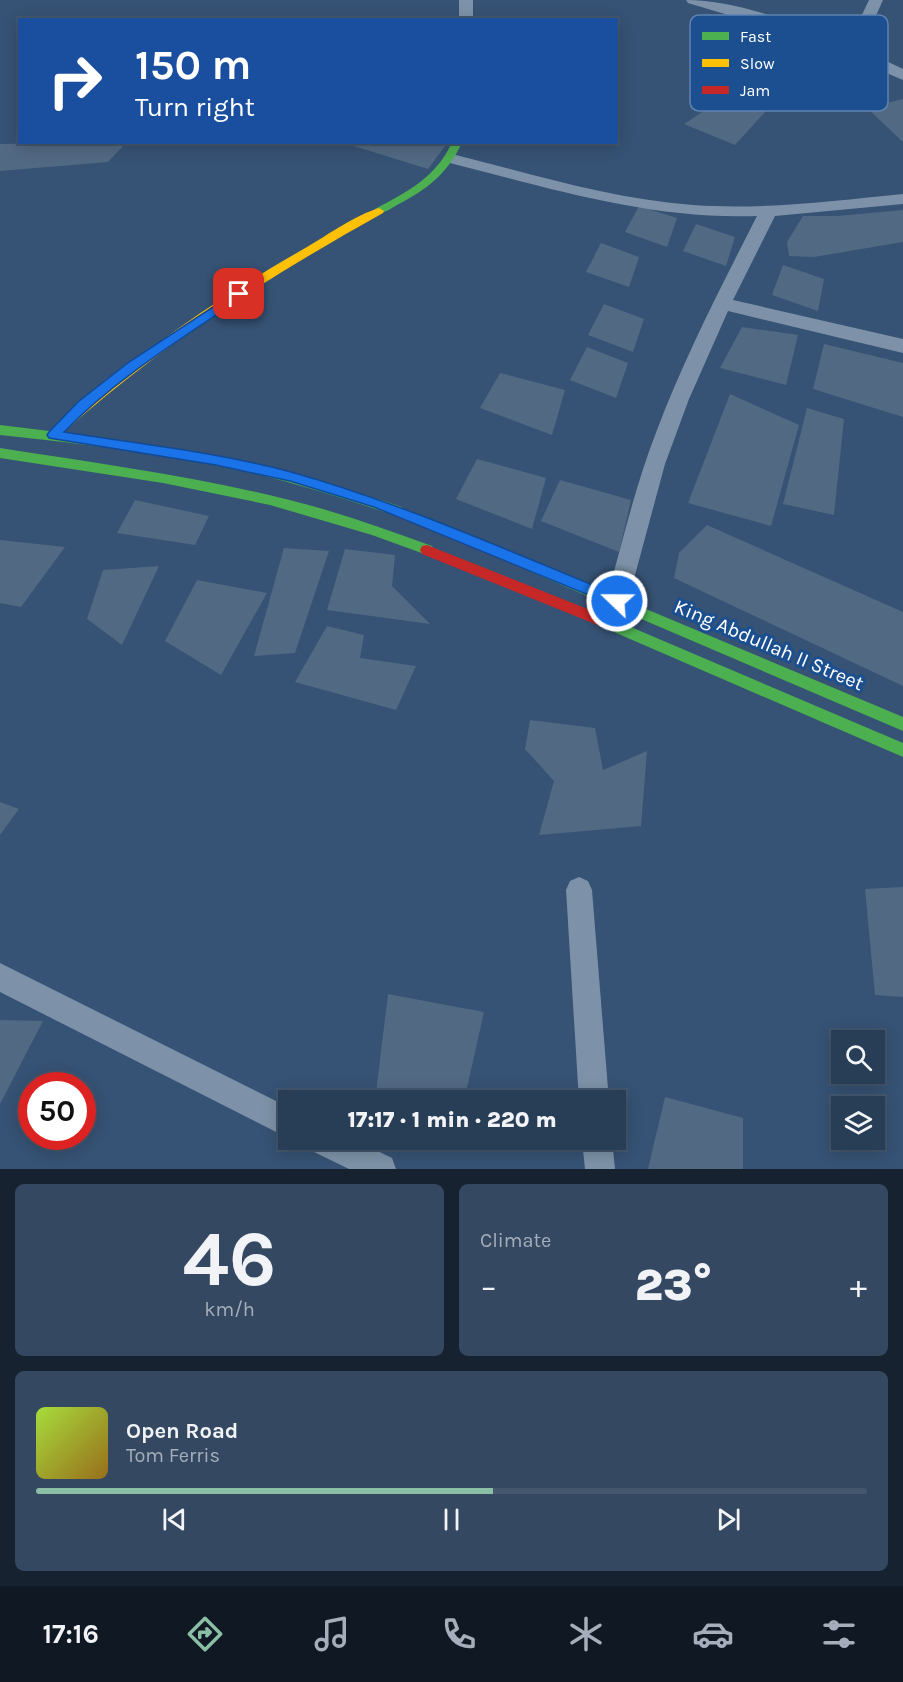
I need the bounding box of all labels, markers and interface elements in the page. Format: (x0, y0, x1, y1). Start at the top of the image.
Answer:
legend (690, 15, 888, 111)
text: Fast (740, 27, 771, 46)
text: 150 m (135, 40, 251, 90)
icon: right (36, 42, 114, 120)
text: Slow (740, 54, 775, 73)
text: Jam (740, 81, 770, 100)
text: Turn right (135, 91, 255, 123)
pin (213, 268, 264, 319)
icon: arrive (222, 277, 255, 310)
position arrow (585, 569, 649, 633)
street label: King Abdullah II Street (671, 595, 868, 696)
map controls (831, 1030, 885, 1150)
button: search (831, 1030, 885, 1084)
speed limit sign: 50 (18, 1072, 96, 1150)
button: layers (831, 1096, 885, 1150)
text: 17:17 · 1 min · 220 m (347, 1107, 557, 1133)
text: 46 (183, 1213, 276, 1305)
text: Climate (480, 1229, 551, 1252)
text: 23° (635, 1259, 712, 1311)
text: − (480, 1267, 497, 1305)
text: + (850, 1267, 867, 1305)
text: km/h (204, 1298, 255, 1321)
text: Open Road (126, 1418, 238, 1444)
text: Tom Ferris (126, 1444, 220, 1467)
icon: previous (158, 1503, 191, 1536)
icon: pause (435, 1503, 468, 1536)
icon: next (712, 1503, 745, 1536)
icon: directions (184, 1613, 226, 1655)
icon: music (311, 1613, 353, 1655)
icon: phone (438, 1613, 480, 1655)
icon: climate (565, 1613, 607, 1655)
icon: car (692, 1613, 734, 1655)
icon: filters (818, 1613, 860, 1655)
text: 17:16 (42, 1618, 99, 1650)

